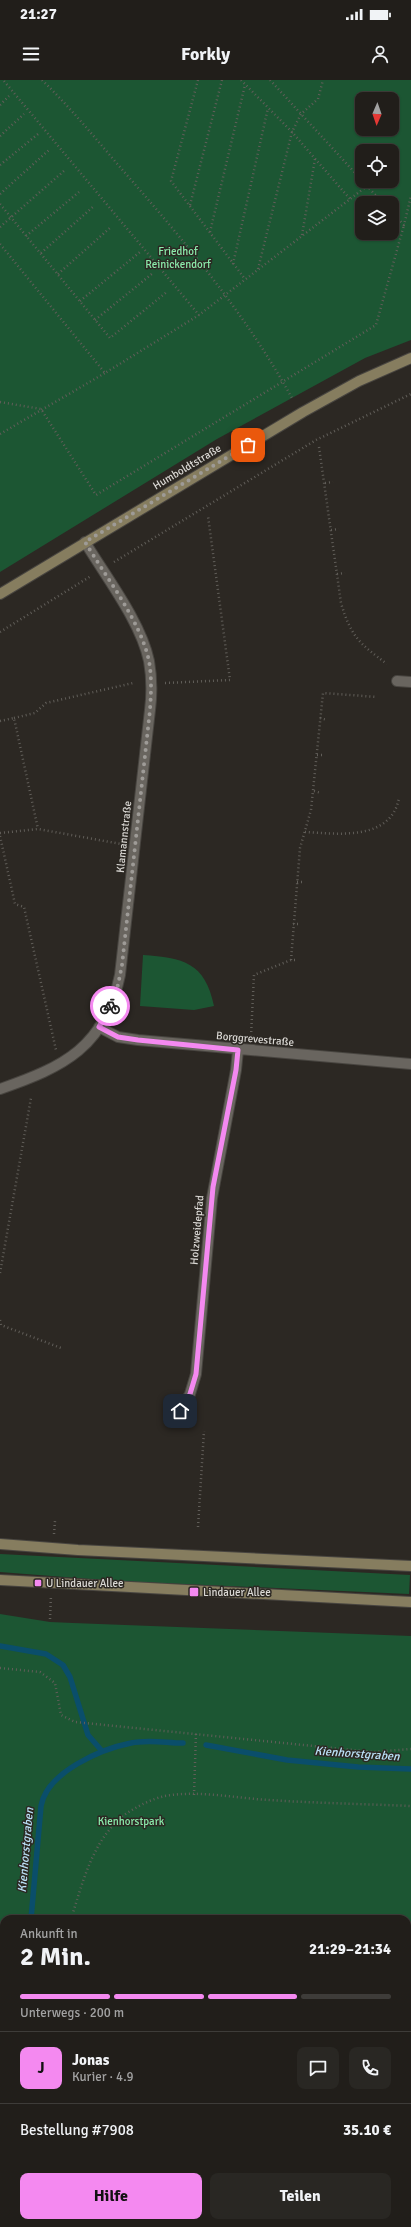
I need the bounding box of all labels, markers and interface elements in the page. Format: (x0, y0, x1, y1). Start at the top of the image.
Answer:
text: 21:27 (20, 5, 57, 23)
icon: menu (20, 43, 42, 65)
text: Forkly (181, 43, 230, 65)
icon: person (369, 43, 391, 65)
north arrow (355, 92, 399, 136)
map controls (355, 92, 399, 240)
button: locate (355, 144, 399, 188)
button: layers (355, 196, 399, 240)
park label: Friedhof Reinickendorf (145, 245, 212, 271)
pin (231, 428, 265, 462)
icon: bag (237, 434, 259, 456)
street label: Humboldtstraße (151, 442, 223, 492)
street label: Klamannstraße (114, 800, 134, 874)
courier (90, 986, 130, 1026)
icon: bike (99, 995, 121, 1017)
street label: Borggrevestraße (216, 1029, 294, 1049)
street label: Holzweidepfad (187, 1194, 207, 1265)
pin (163, 1394, 197, 1428)
icon: home (169, 1400, 191, 1422)
place label: U Lindauer Allee (46, 1577, 124, 1590)
marker: U Lindauer Allee (33, 1578, 43, 1588)
marker: Lindauer Allee (188, 1586, 200, 1598)
place label: Lindauer Allee (203, 1586, 271, 1599)
water label: Kienhorstgraben (314, 1744, 400, 1764)
water label: Kienhorstgraben (15, 1806, 37, 1893)
park label: Kienhorstpark (98, 1815, 165, 1828)
text: Ankunft in (20, 1926, 78, 1942)
text: 21:29–21:34 (309, 1940, 391, 1958)
text: 2 Min. (20, 1941, 91, 1973)
text: Unterwegs · 200 m (20, 2005, 124, 2021)
button: chat (297, 2047, 339, 2089)
button: phone (349, 2047, 391, 2089)
text: Jonas (72, 2051, 109, 2069)
text: J (37, 2059, 45, 2077)
text: Kurier · 4.9 (72, 2069, 134, 2085)
text: Bestellung #7908 (20, 2121, 134, 2139)
text: 35.10 € (343, 2121, 391, 2139)
button: Hilfe (20, 2173, 202, 2219)
button: Teilen (210, 2173, 391, 2219)

